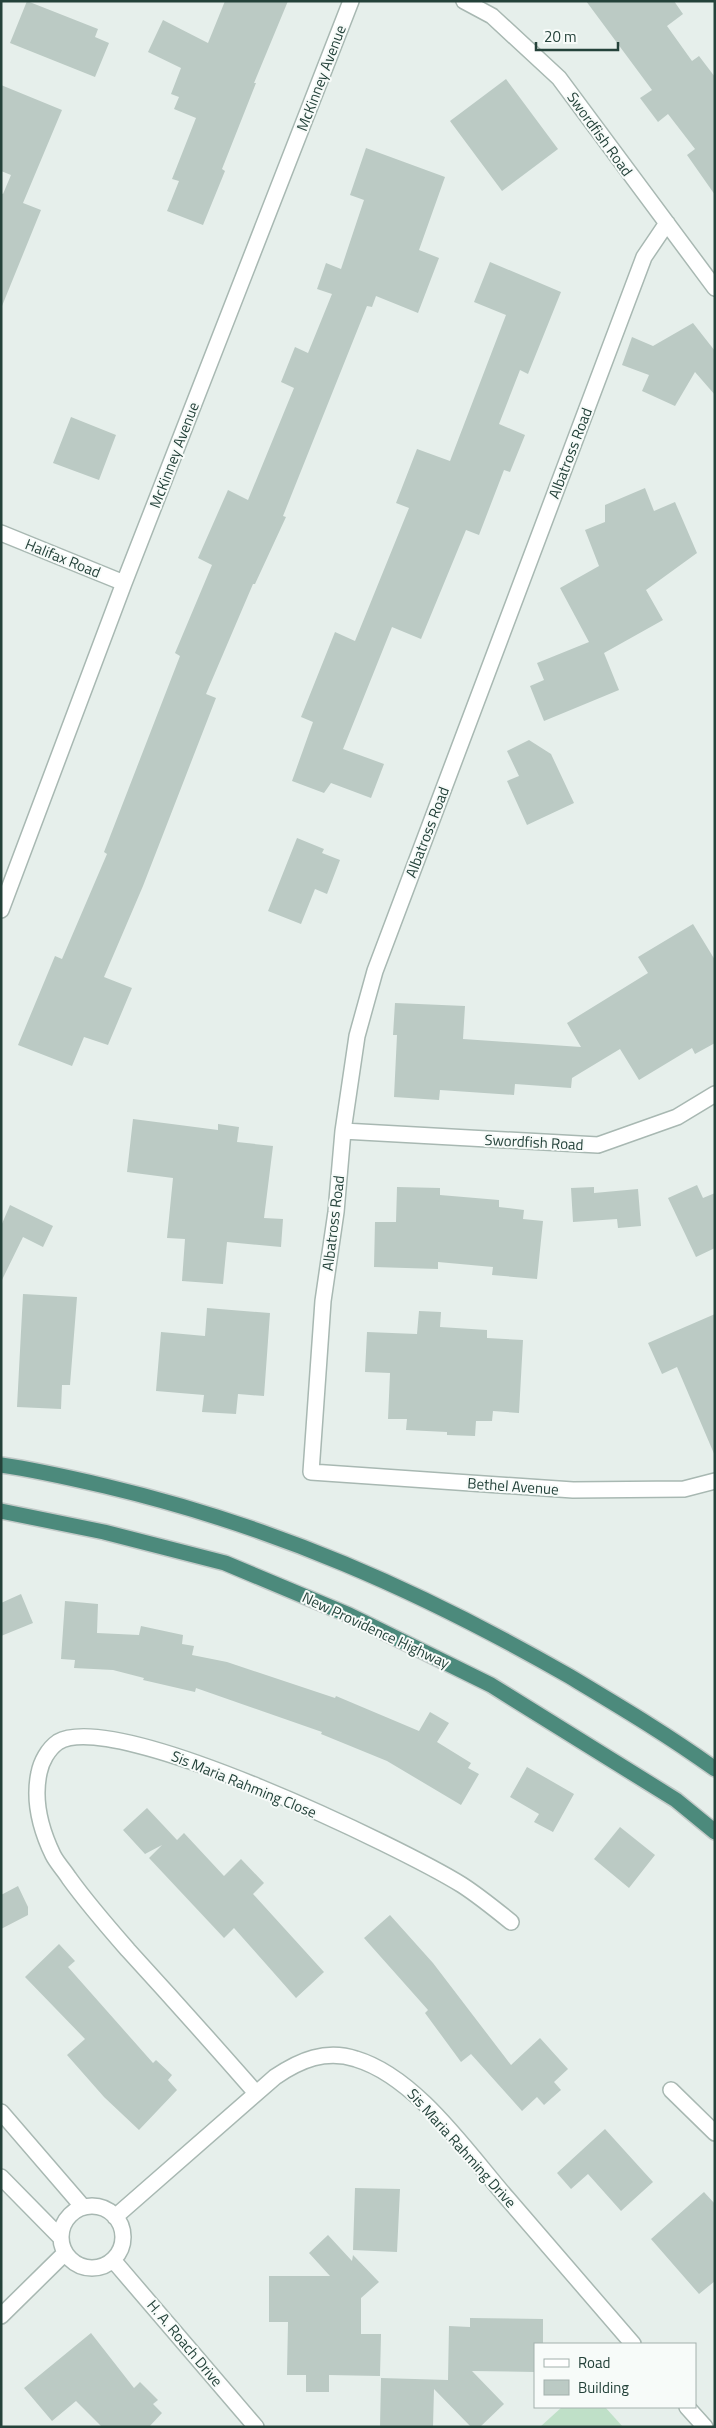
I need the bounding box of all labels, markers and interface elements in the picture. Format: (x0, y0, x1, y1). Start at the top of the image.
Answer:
scale bar (536, 20, 618, 52)
street label: McKinney Avenue (290, 22, 352, 134)
text: 20 m (544, 25, 577, 48)
street label: Swordfish Road (562, 87, 638, 181)
street label: McKinney Avenue (143, 399, 205, 511)
street label: Albatross Road (542, 404, 598, 502)
street label: Halifax Road (22, 532, 104, 584)
street label: Albatross Road (399, 783, 455, 881)
street label: Swordfish Road (484, 1128, 584, 1156)
street label: Albatross Road (316, 1174, 350, 1272)
street label: Bethel Avenue (467, 1471, 559, 1501)
street label: New Providence Highway (298, 1586, 454, 1674)
street label: Sis Maria Rahming Close (168, 1744, 320, 1824)
street label: Sis Maria Rahming Drive (402, 2083, 522, 2213)
street label: H. A. Roach Drive (142, 2294, 228, 2392)
legend (534, 2343, 696, 2408)
text: Road (578, 2351, 610, 2374)
text: Building (578, 2376, 629, 2399)

